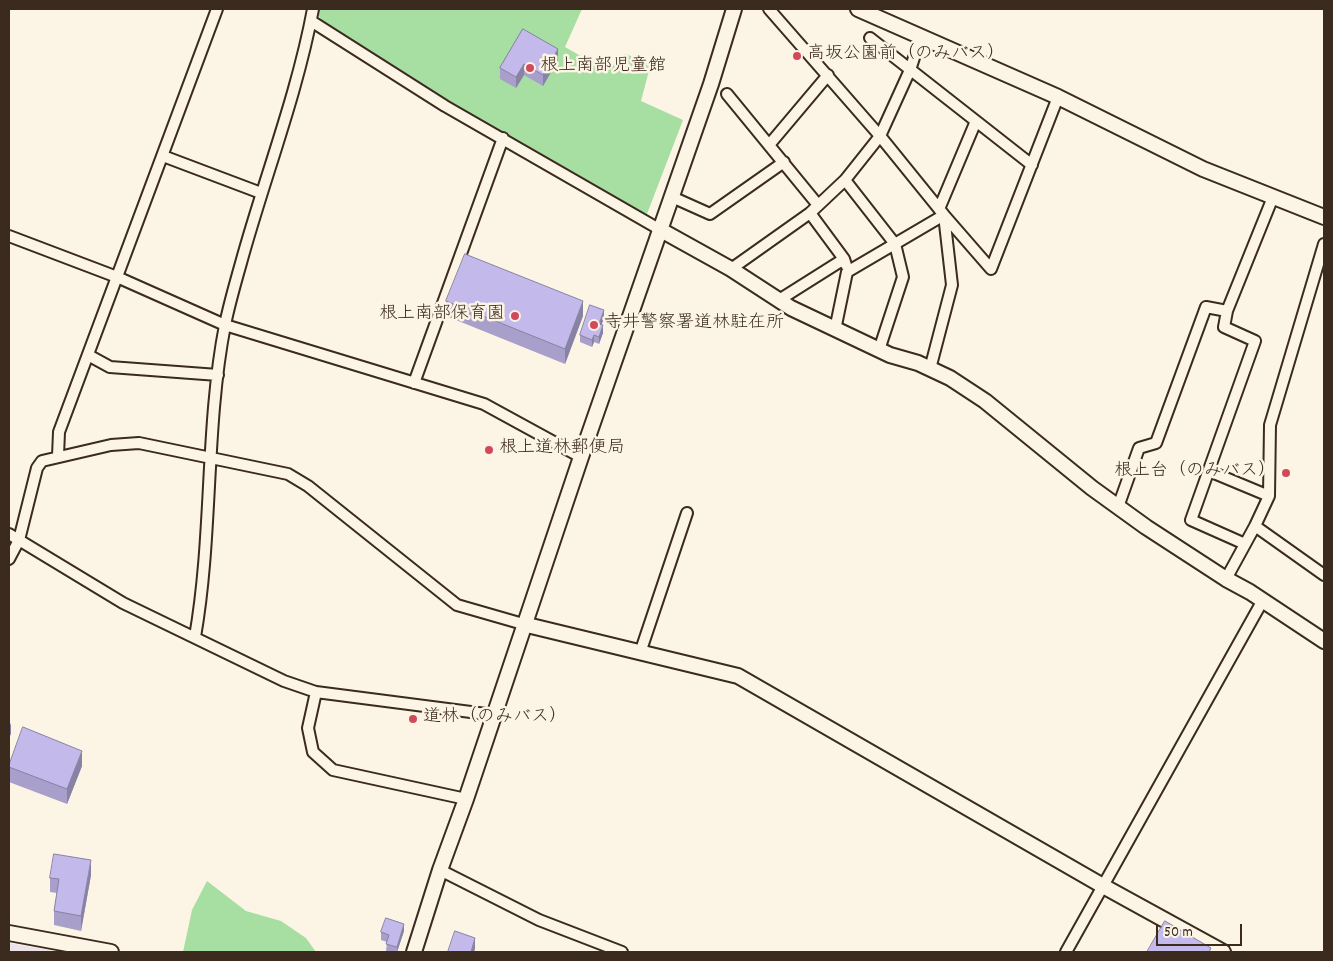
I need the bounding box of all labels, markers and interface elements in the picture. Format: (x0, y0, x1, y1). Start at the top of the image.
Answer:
place label: 高坂公園前（のみバス） (807, 45, 1005, 67)
marker: 高坂公園前（のみバス） (791, 50, 803, 62)
place label: 根上南部児童館 (540, 57, 666, 79)
marker: 根上南部児童館 (524, 62, 536, 74)
place label: 根上南部保育園 (379, 305, 505, 327)
marker: 根上南部保育園 (509, 310, 521, 322)
place label: 寺井警察署道林駐在所 (604, 314, 784, 336)
marker: 寺井警察署道林駐在所 (588, 319, 600, 331)
place label: 根上道林郵便局 (499, 439, 625, 461)
marker: 根上道林郵便局 (483, 444, 495, 456)
place label: 根上台（のみバス） (1114, 462, 1276, 484)
marker: 根上台（のみバス） (1280, 467, 1292, 479)
place label: 道林（のみバス） (423, 708, 567, 730)
marker: 道林（のみバス） (407, 713, 419, 725)
scale bar (1158, 914, 1244, 946)
text: 50 m (1164, 922, 1193, 944)

